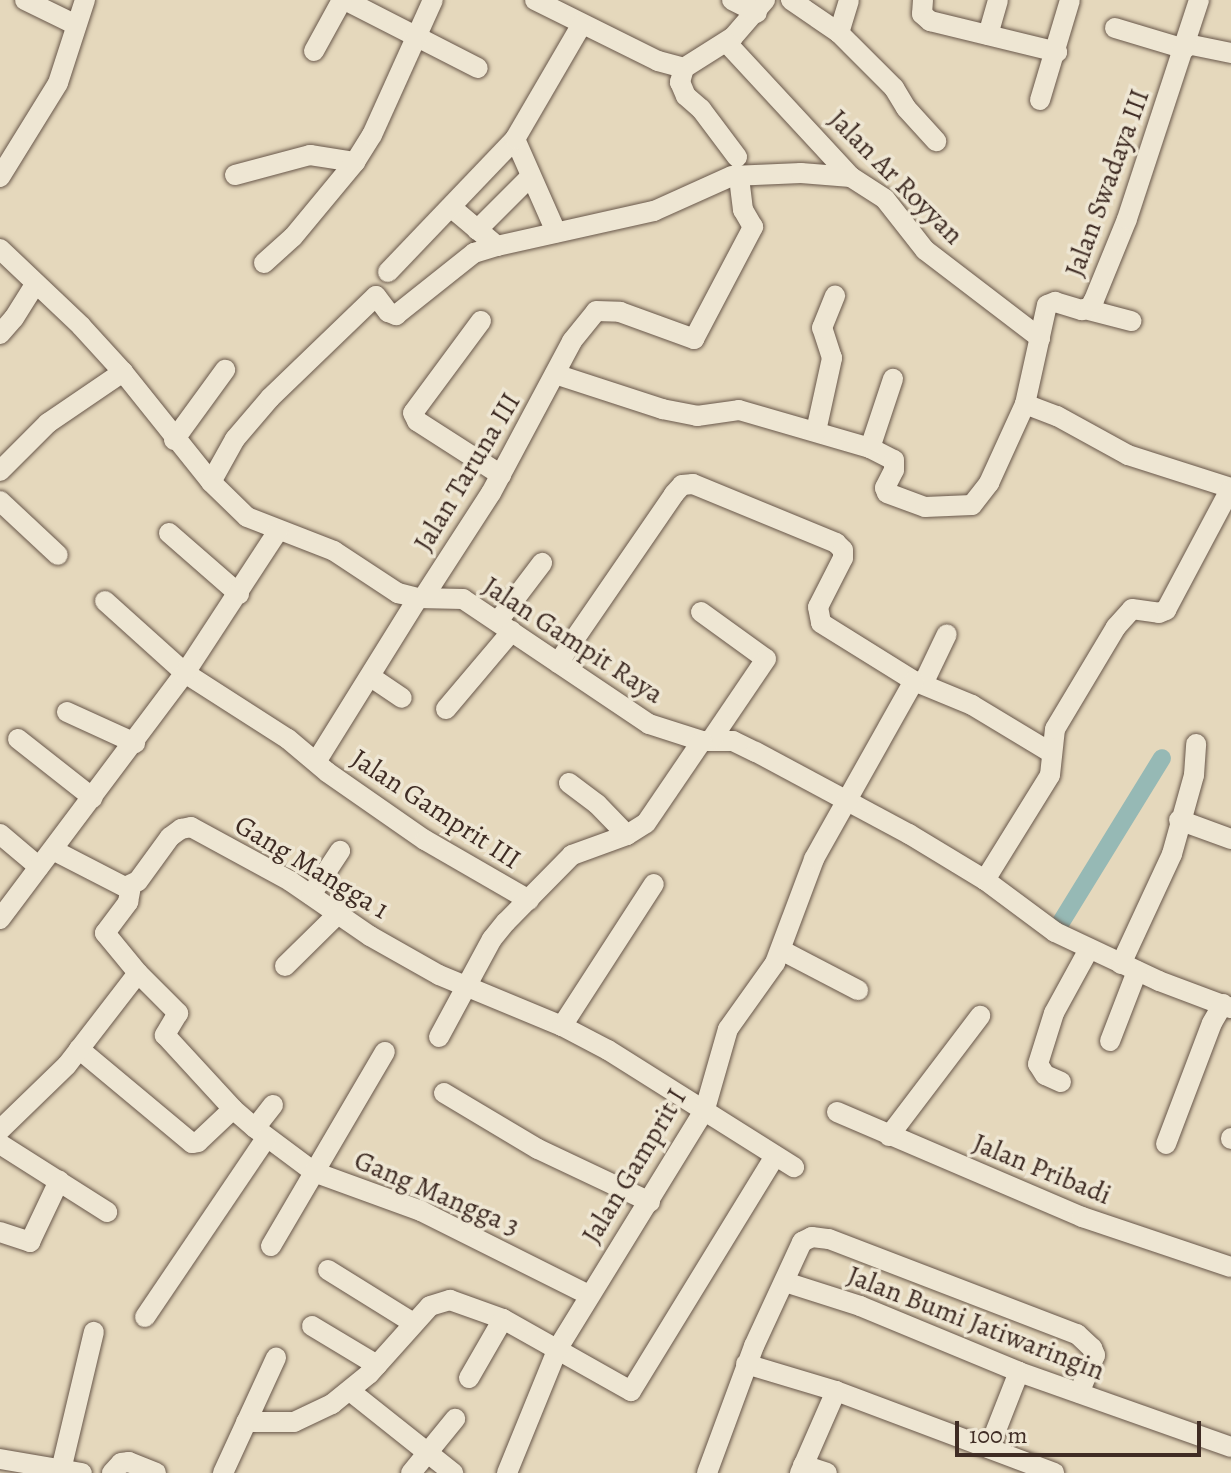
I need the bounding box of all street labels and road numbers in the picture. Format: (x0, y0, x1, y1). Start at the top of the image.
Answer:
street label: Jalan Swadaya III (1057, 85, 1157, 281)
street label: Jalan Ar Royyan (822, 103, 970, 251)
street label: Jalan Taruna III (406, 387, 528, 557)
street label: Jalan Gampit Raya (476, 569, 670, 711)
street label: Jalan Gamprit III (345, 742, 527, 876)
street label: Gang Mangga 1 (229, 808, 395, 926)
street label: Jalan Gamprit I (574, 1082, 694, 1250)
street label: Jalan Pribadi (968, 1126, 1116, 1212)
street label: Gang Mangga 3 (349, 1143, 525, 1243)
street label: Jalan Bumi Jatiwaringin (843, 1258, 1109, 1388)

